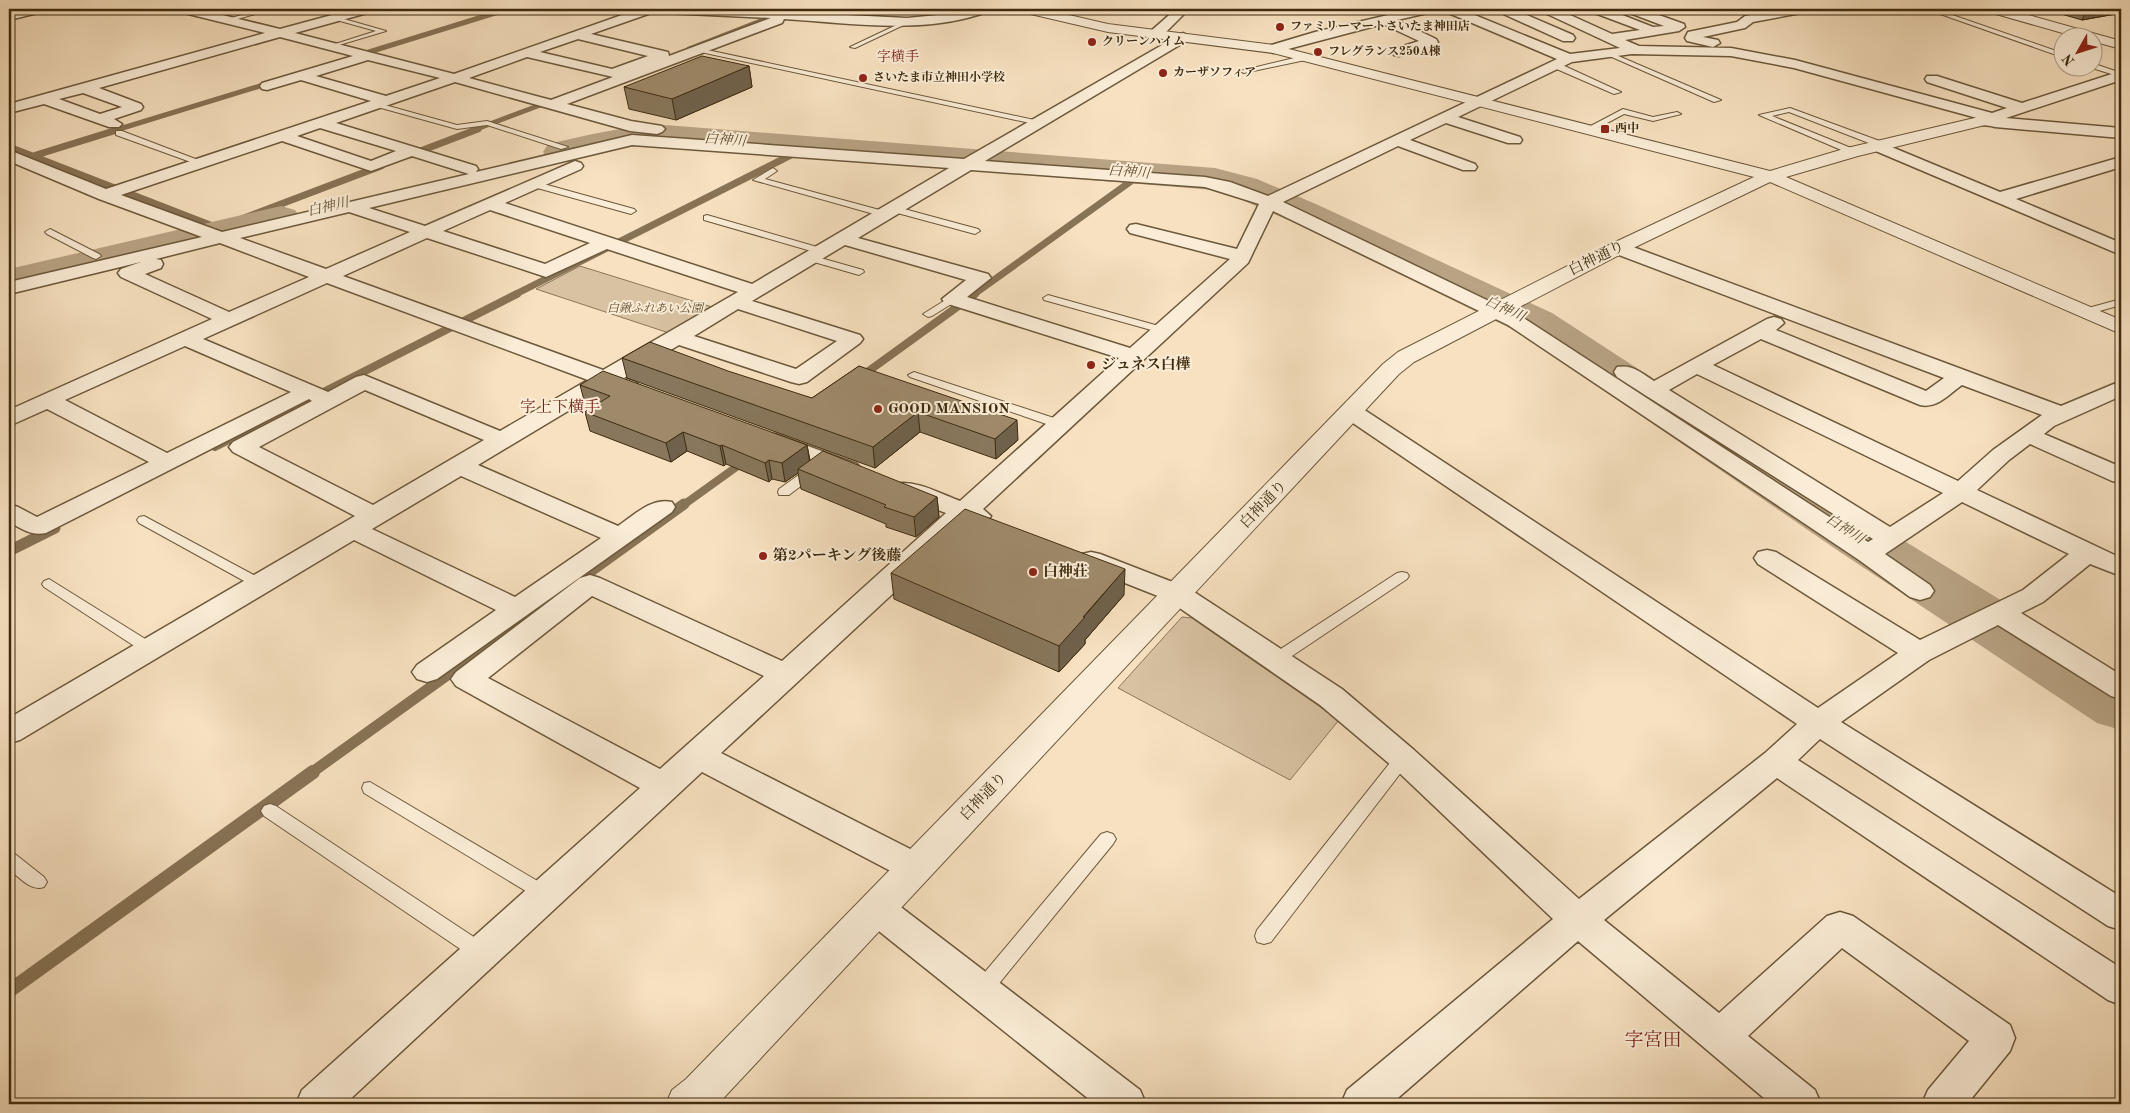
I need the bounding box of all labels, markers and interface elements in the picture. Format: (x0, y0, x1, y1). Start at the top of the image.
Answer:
place label: ファミリーマートさいたま神田店 (1290, 19, 1470, 33)
marker: ファミリーマートさいたま神田店 (1274, 21, 1286, 33)
north arrow (2052, 28, 2102, 78)
place label: クリーンハイム (1102, 35, 1185, 48)
marker: クリーンハイム (1086, 36, 1098, 48)
place label: フレグランス250A棟 (1328, 44, 1441, 58)
marker: フレグランス250A棟 (1312, 46, 1324, 58)
district label: 字横手 (877, 49, 919, 64)
text: N (2060, 51, 2077, 68)
place label: カーザソフィア (1173, 65, 1256, 79)
marker: カーザソフィア (1157, 67, 1169, 79)
place label: さいたま市立神田小学校 (873, 70, 1005, 84)
marker: さいたま市立神田小学校 (857, 72, 869, 84)
place label: 西中 (1615, 121, 1639, 135)
marker: 西中 (1599, 123, 1611, 135)
water label: 白神川 (703, 130, 749, 149)
water label: 白神川 (1107, 162, 1153, 181)
water label: 白神川 (306, 194, 352, 219)
street label: 白神通り (1566, 237, 1627, 279)
water label: 白神川 (1483, 293, 1529, 325)
park label: 白鍬ふれあい公園 (607, 301, 705, 315)
place label: ジュネス白樺 (1101, 355, 1191, 373)
marker: ジュネス白樺 (1085, 359, 1097, 371)
district label: 字上下横手 (520, 398, 600, 416)
place label: GOOD MANSION (888, 402, 1010, 417)
marker: GOOD MANSION (872, 403, 884, 415)
street label: 白神通り (1236, 477, 1290, 532)
water label: 白神川 (1824, 511, 1869, 547)
place label: 第2パーキング後藤 (773, 547, 901, 564)
marker: 第2パーキング後藤 (757, 550, 769, 562)
place label: 白神荘 (1043, 563, 1088, 580)
marker: 白神荘 (1027, 566, 1039, 578)
street label: 白神通り (956, 769, 1010, 824)
district label: 字宮田 (1624, 1030, 1682, 1051)

